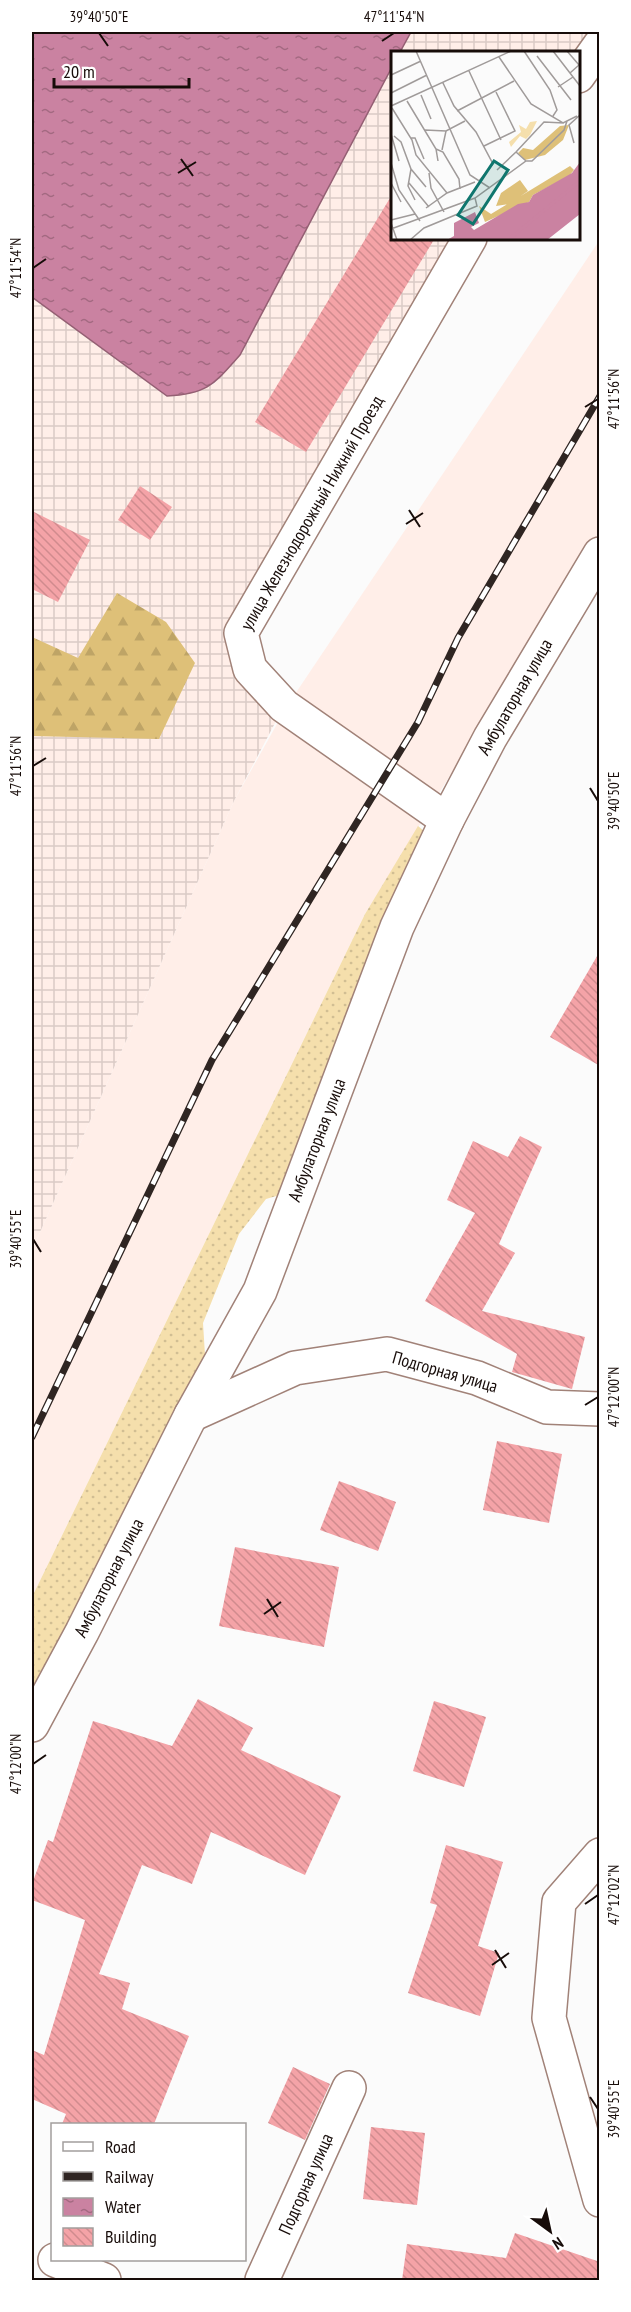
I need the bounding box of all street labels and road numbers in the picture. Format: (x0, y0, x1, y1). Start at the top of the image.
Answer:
street label: улица Железнодорожный Нижний Проезд (235, 391, 388, 634)
street label: Амбулаторная улица (472, 635, 557, 759)
street label: Амбулаторная улица (282, 1075, 351, 1205)
street label: Подгорная улица (390, 1346, 500, 1398)
street label: Амбулаторная улица (69, 1514, 148, 1641)
street label: Подгорная улица (273, 2130, 338, 2238)

